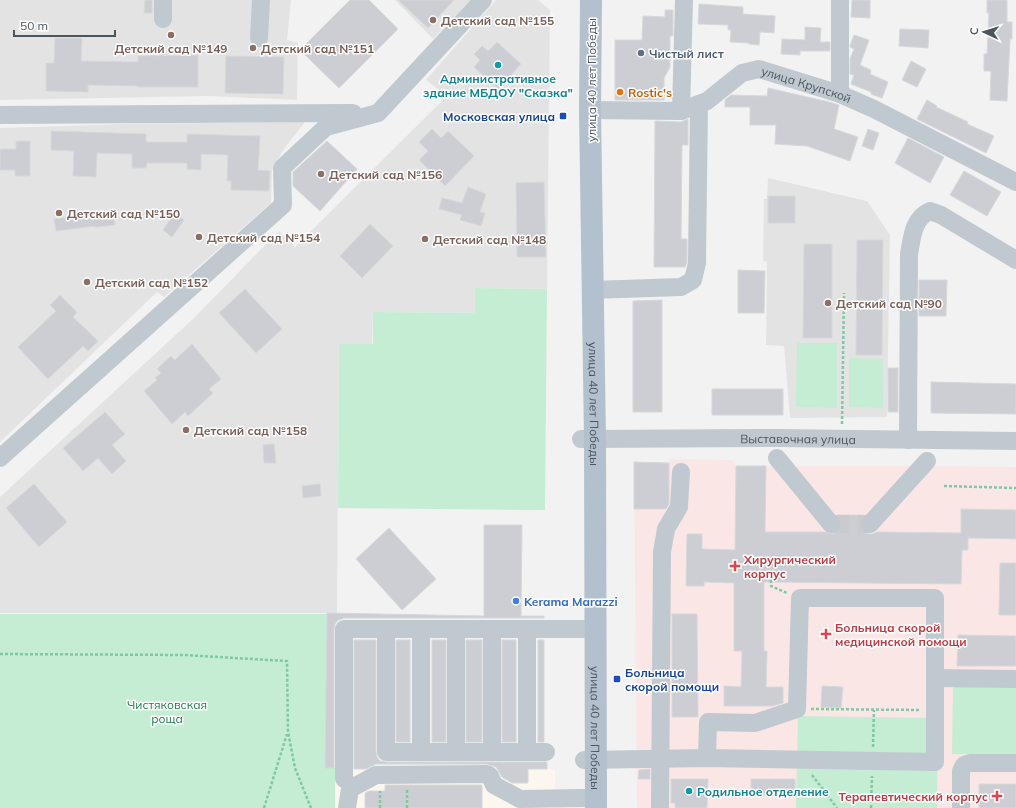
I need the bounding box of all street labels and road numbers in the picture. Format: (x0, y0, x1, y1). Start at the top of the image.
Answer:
street label: улица 40 лет Победы (584, 18, 599, 142)
street label: улица Крупской (760, 63, 854, 106)
street label: улица 40 лет Победы (586, 342, 603, 466)
street label: Выставочная улица (740, 430, 856, 446)
street label: улица 40 лет Победы (588, 666, 603, 790)

